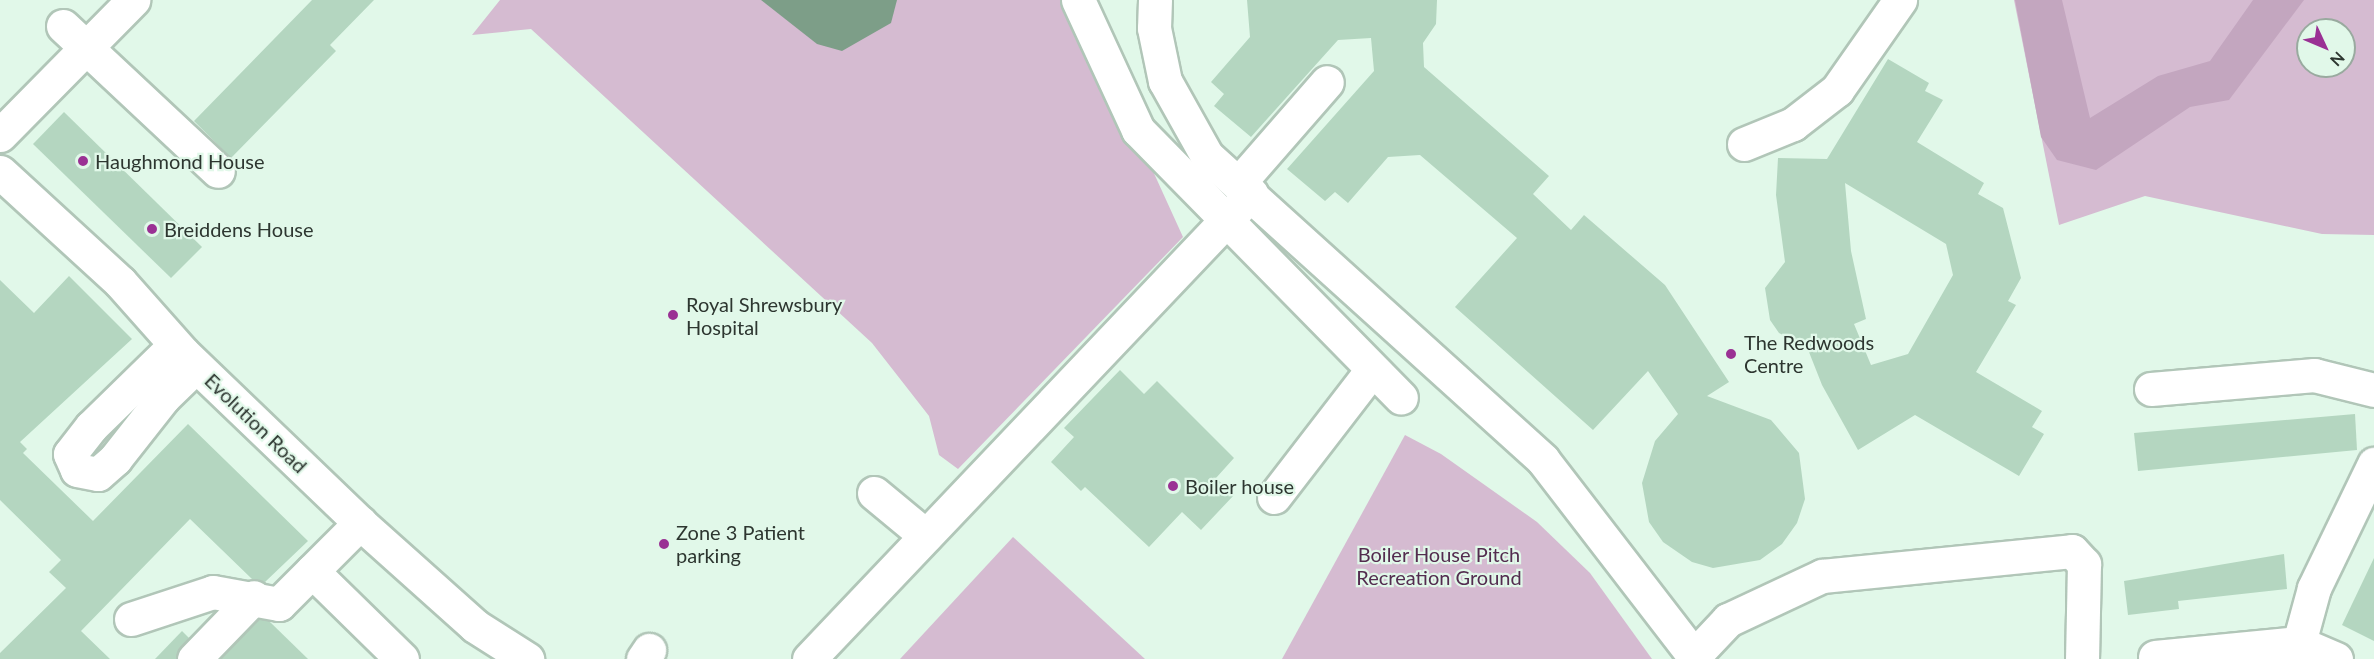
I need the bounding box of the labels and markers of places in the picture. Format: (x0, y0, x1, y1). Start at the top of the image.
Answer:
place label: Haughmond House (95, 149, 265, 173)
marker: Haughmond House (76, 154, 90, 168)
place label: Breiddens House (164, 217, 314, 241)
marker: Breiddens House (145, 222, 159, 236)
place label: Royal Shrewsbury Hospital (686, 292, 842, 339)
marker: Royal Shrewsbury Hospital (664, 306, 682, 324)
place label: The Redwoods Centre (1744, 330, 1874, 377)
marker: The Redwoods Centre (1722, 345, 1740, 363)
place label: Boiler house (1185, 474, 1294, 498)
marker: Boiler house (1166, 479, 1180, 493)
place label: Zone 3 Patient parking (676, 520, 805, 567)
marker: Zone 3 Patient parking (657, 537, 671, 551)

